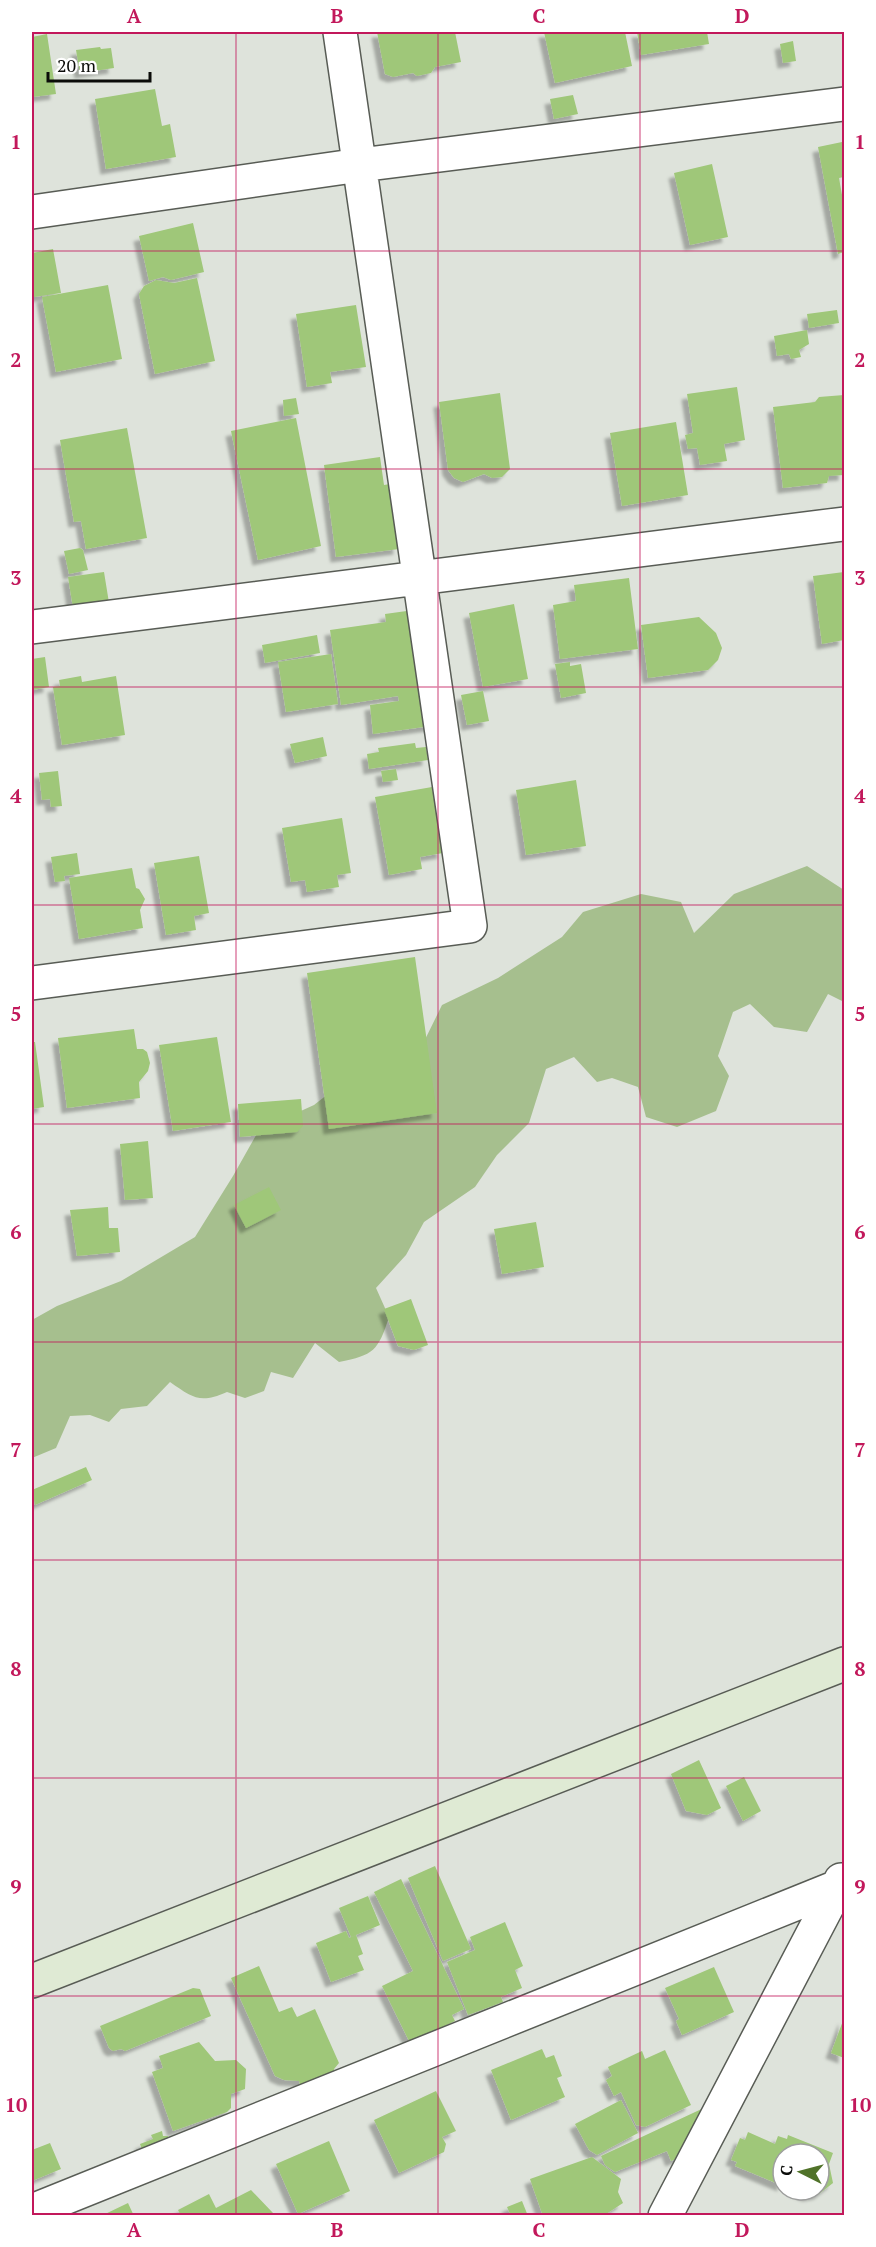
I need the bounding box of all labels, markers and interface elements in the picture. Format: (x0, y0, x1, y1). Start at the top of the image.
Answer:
text: A (127, 2, 142, 29)
text: B (331, 2, 344, 29)
text: C (532, 2, 546, 29)
text: D (735, 2, 749, 29)
scale bar (48, 45, 150, 83)
text: 20 m (57, 53, 97, 77)
text: 1 (10, 128, 22, 155)
text: 1 (854, 128, 866, 155)
text: 2 (10, 346, 22, 373)
text: 2 (854, 346, 866, 373)
text: 3 (10, 564, 22, 591)
text: 3 (854, 564, 866, 591)
text: 4 (10, 782, 22, 809)
text: 4 (854, 782, 866, 809)
text: 5 (10, 1000, 22, 1027)
text: 5 (854, 1000, 866, 1027)
text: 6 (10, 1218, 22, 1245)
text: 6 (854, 1218, 866, 1245)
text: 7 (10, 1436, 22, 1463)
text: 7 (854, 1436, 866, 1463)
text: 8 (10, 1655, 22, 1682)
text: 8 (854, 1655, 866, 1682)
text: 9 (10, 1873, 22, 1900)
text: 9 (854, 1873, 866, 1900)
text: 10 (5, 2091, 27, 2118)
text: 10 (849, 2091, 871, 2118)
north arrow (771, 2142, 831, 2202)
text: С (775, 2164, 798, 2177)
text: A (127, 2216, 142, 2243)
text: B (331, 2216, 344, 2243)
text: C (532, 2216, 546, 2243)
text: D (735, 2216, 749, 2243)

